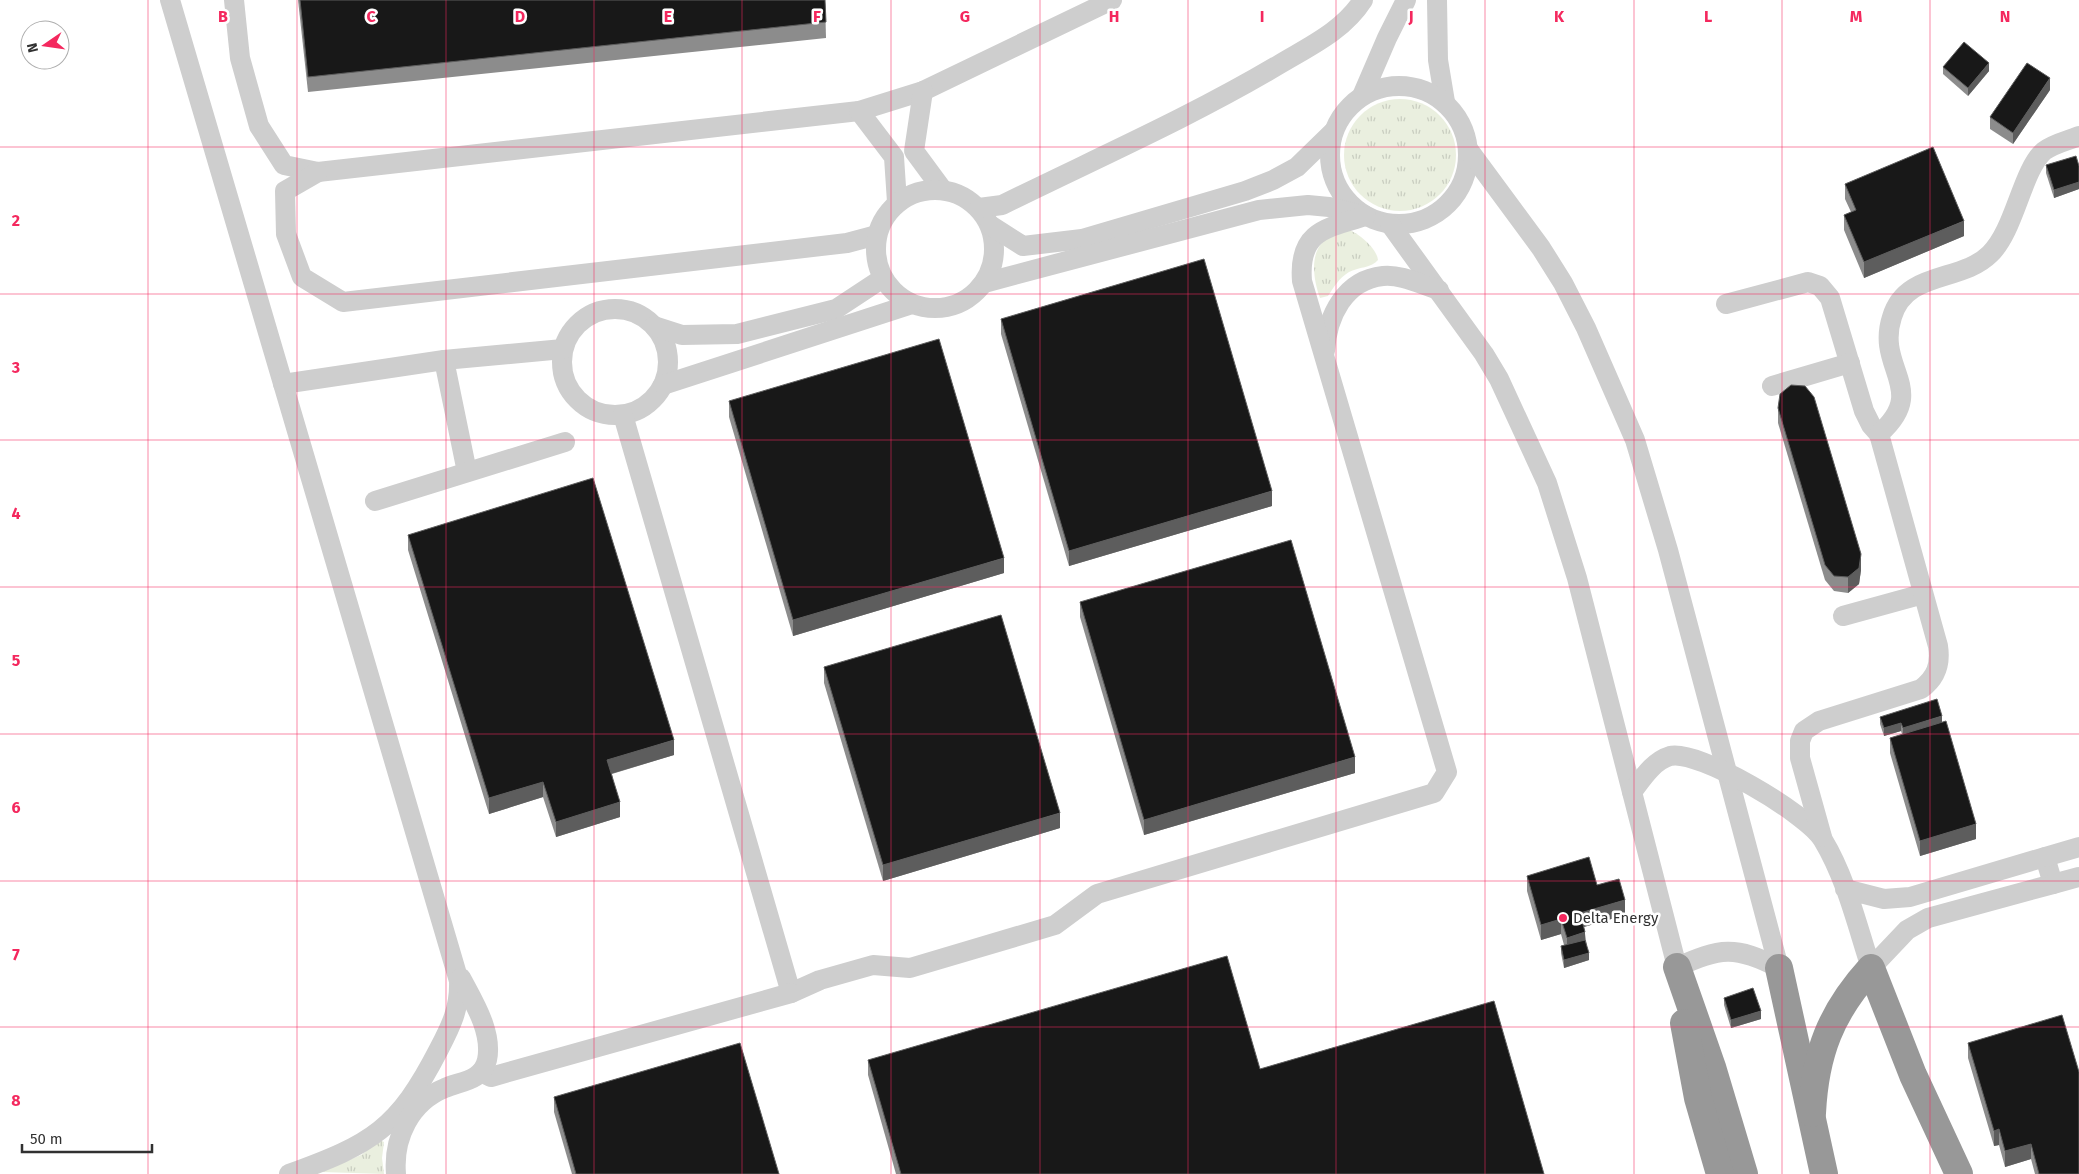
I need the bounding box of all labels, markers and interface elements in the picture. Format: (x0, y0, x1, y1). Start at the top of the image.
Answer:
text: B (218, 7, 228, 26)
text: C (366, 7, 376, 26)
text: D (515, 7, 525, 26)
text: E (664, 7, 672, 26)
text: F (813, 7, 821, 26)
text: G (960, 7, 970, 26)
text: H (1109, 7, 1119, 26)
text: I (1260, 7, 1264, 26)
text: J (1407, 7, 1414, 26)
text: K (1554, 7, 1565, 26)
text: L (1704, 7, 1712, 26)
text: M (1850, 7, 1863, 26)
text: N (2000, 7, 2010, 26)
north arrow (20, 20, 70, 70)
text: N (23, 41, 42, 54)
text: 2 (12, 211, 20, 230)
text: 3 (11, 358, 20, 377)
text: 4 (11, 504, 21, 523)
text: 5 (12, 651, 21, 670)
text: 6 (11, 798, 21, 817)
place label: Delta Energy (1573, 909, 1659, 927)
marker: Delta Energy (1557, 912, 1569, 924)
text: 7 (12, 945, 20, 964)
text: 8 (11, 1091, 21, 1110)
scale bar (22, 1122, 152, 1154)
text: 50 m (30, 1130, 63, 1148)

